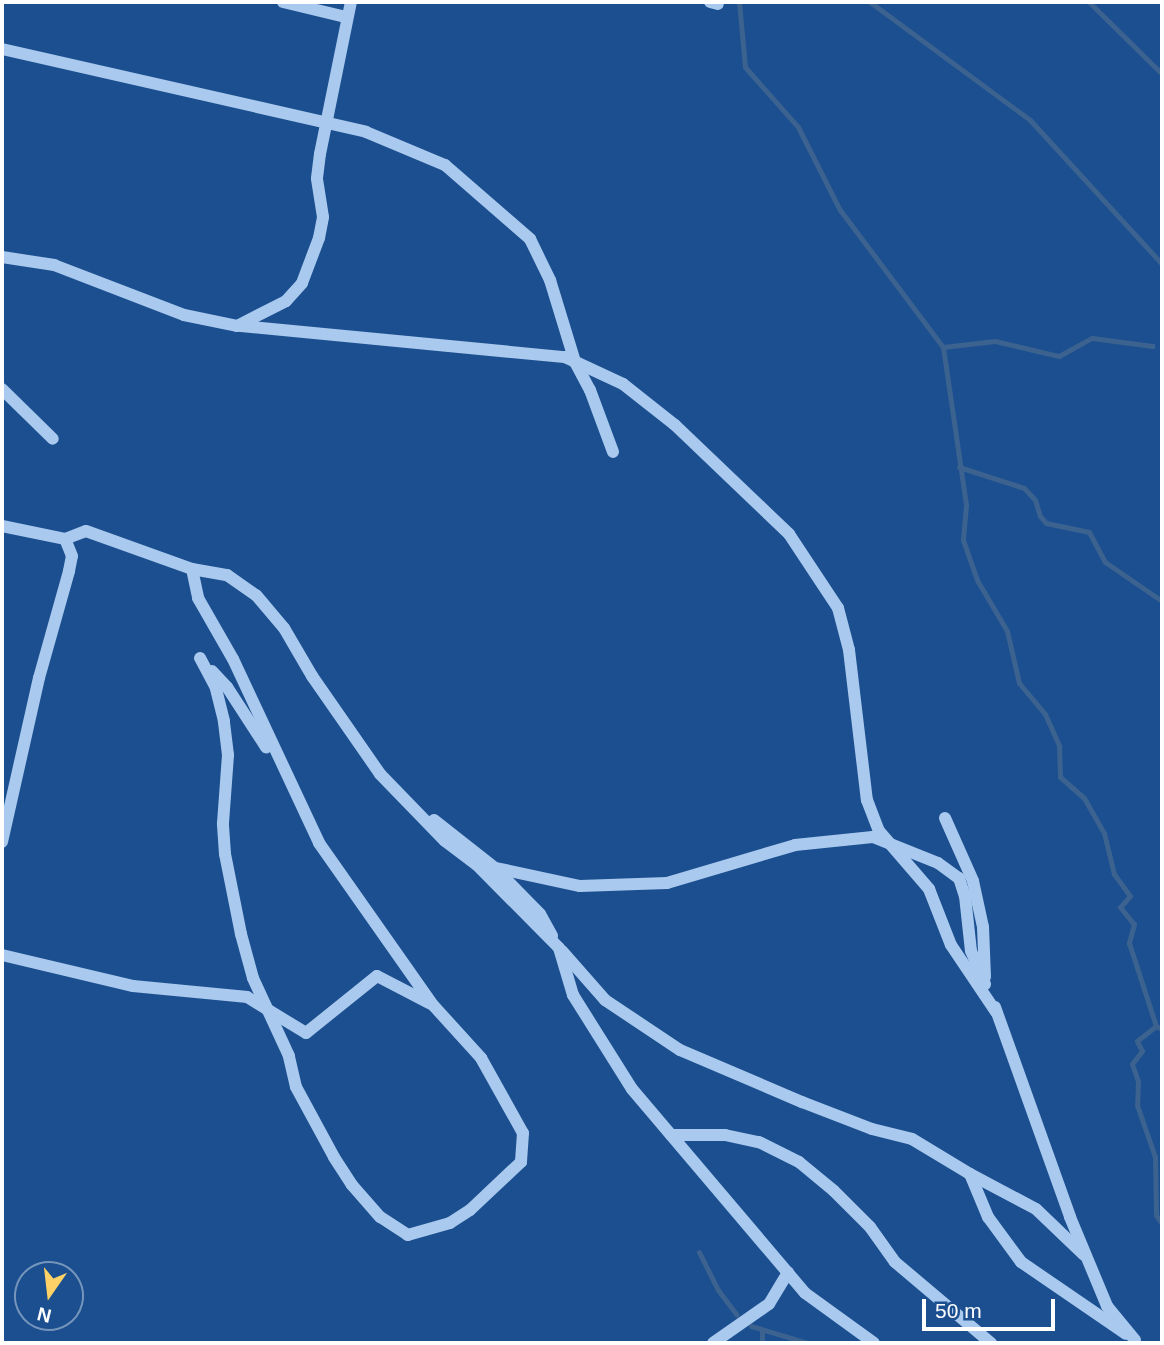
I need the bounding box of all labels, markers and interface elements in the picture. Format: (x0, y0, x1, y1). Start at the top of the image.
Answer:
north arrow (14, 1261, 84, 1331)
scale bar (926, 1286, 1059, 1330)
text: 50 m (935, 1299, 982, 1322)
text: N (35, 1303, 53, 1327)

